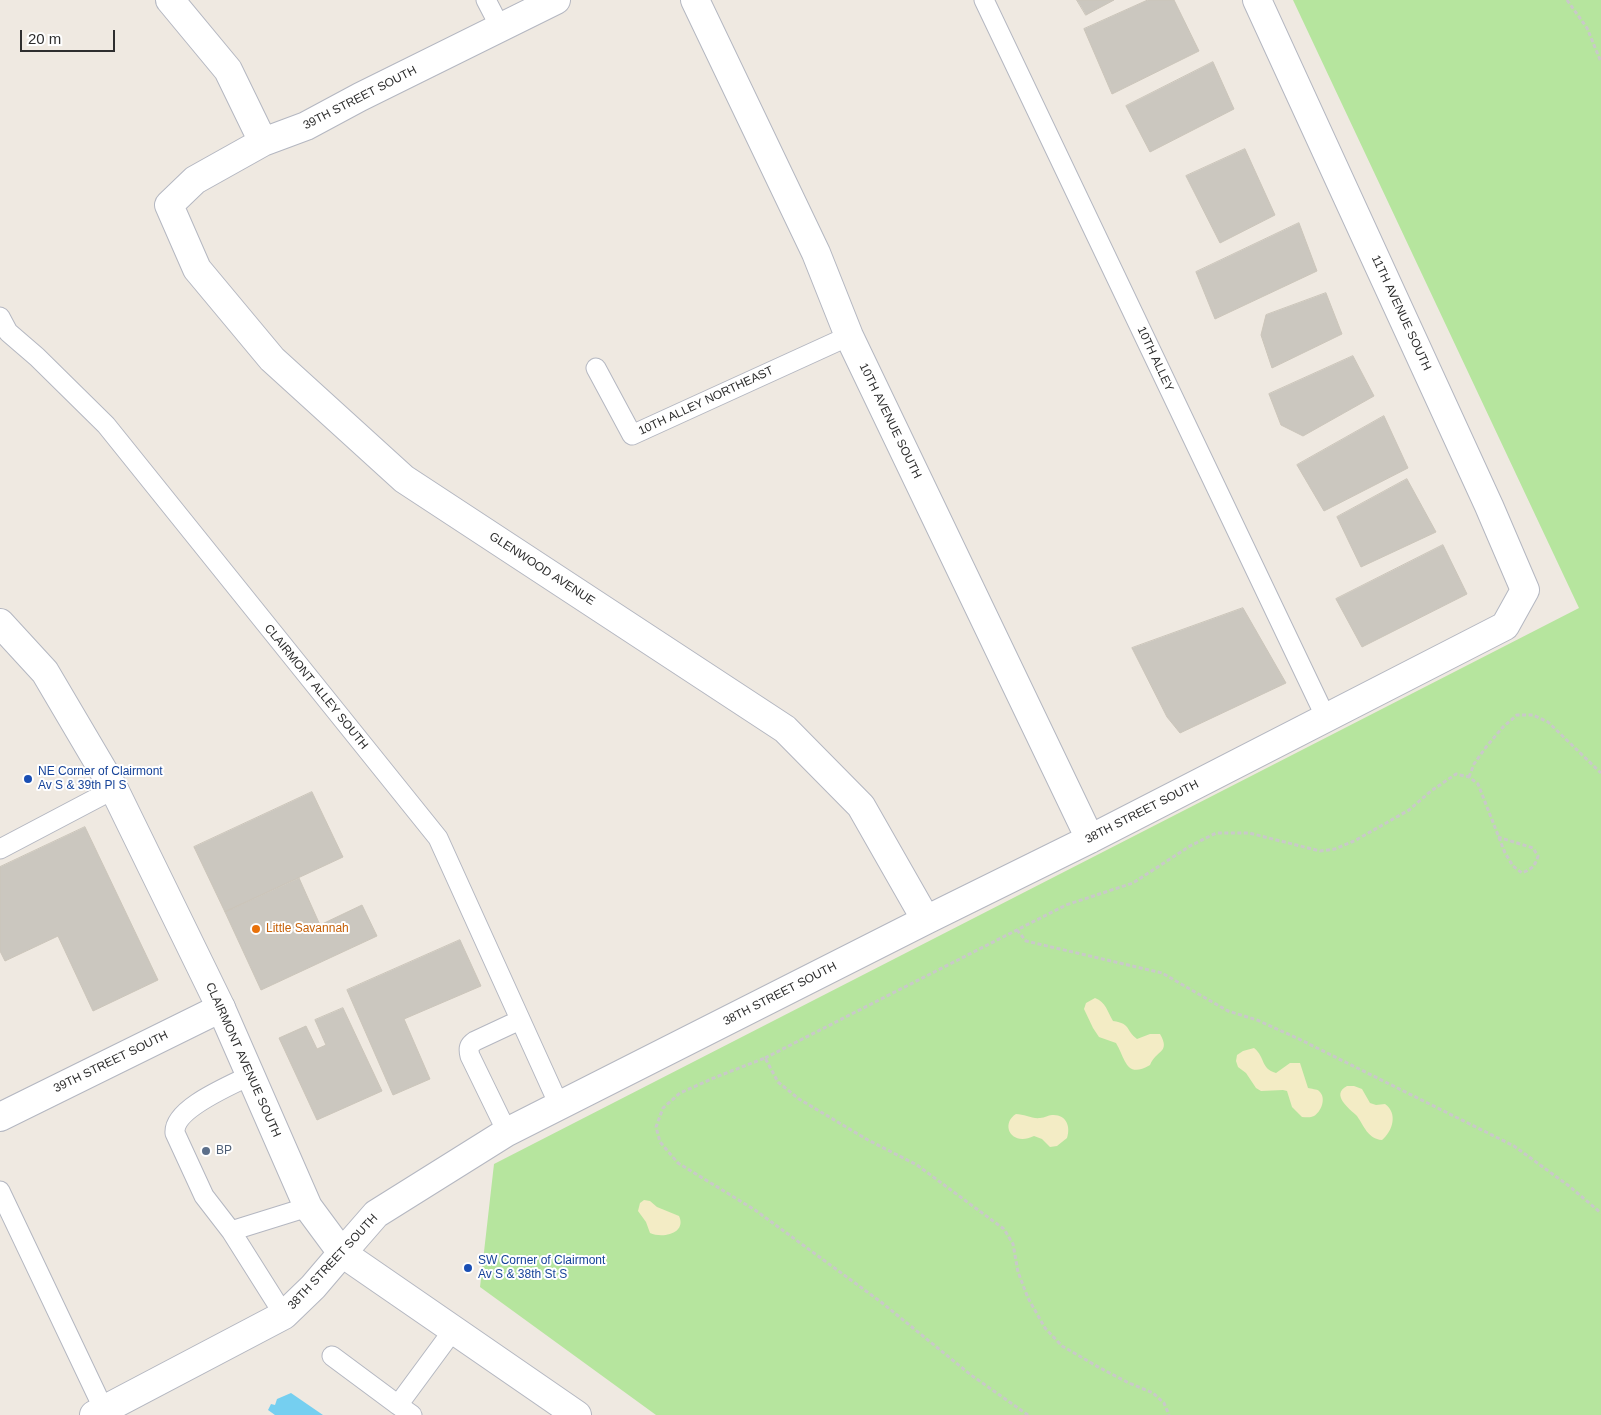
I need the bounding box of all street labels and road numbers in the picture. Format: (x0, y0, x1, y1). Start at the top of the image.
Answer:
street label: 39TH STREET SOUTH (301, 63, 419, 133)
street label: 11TH AVENUE SOUTH (1368, 253, 1434, 373)
street label: 10TH ALLEY (1134, 324, 1176, 394)
street label: 10TH AVENUE SOUTH (856, 361, 924, 481)
street label: 10TH ALLEY NORTHEAST (636, 363, 776, 439)
street label: GLENWOOD AVENUE (486, 529, 598, 609)
street label: CLAIRMONT ALLEY SOUTH (261, 622, 371, 752)
street label: 38TH STREET SOUTH (1083, 777, 1201, 847)
street label: 38TH STREET SOUTH (721, 959, 839, 1029)
street label: CLAIRMONT AVENUE SOUTH (202, 980, 284, 1140)
street label: 39TH STREET SOUTH (52, 1028, 170, 1096)
street label: 38TH STREET SOUTH (285, 1211, 381, 1313)

